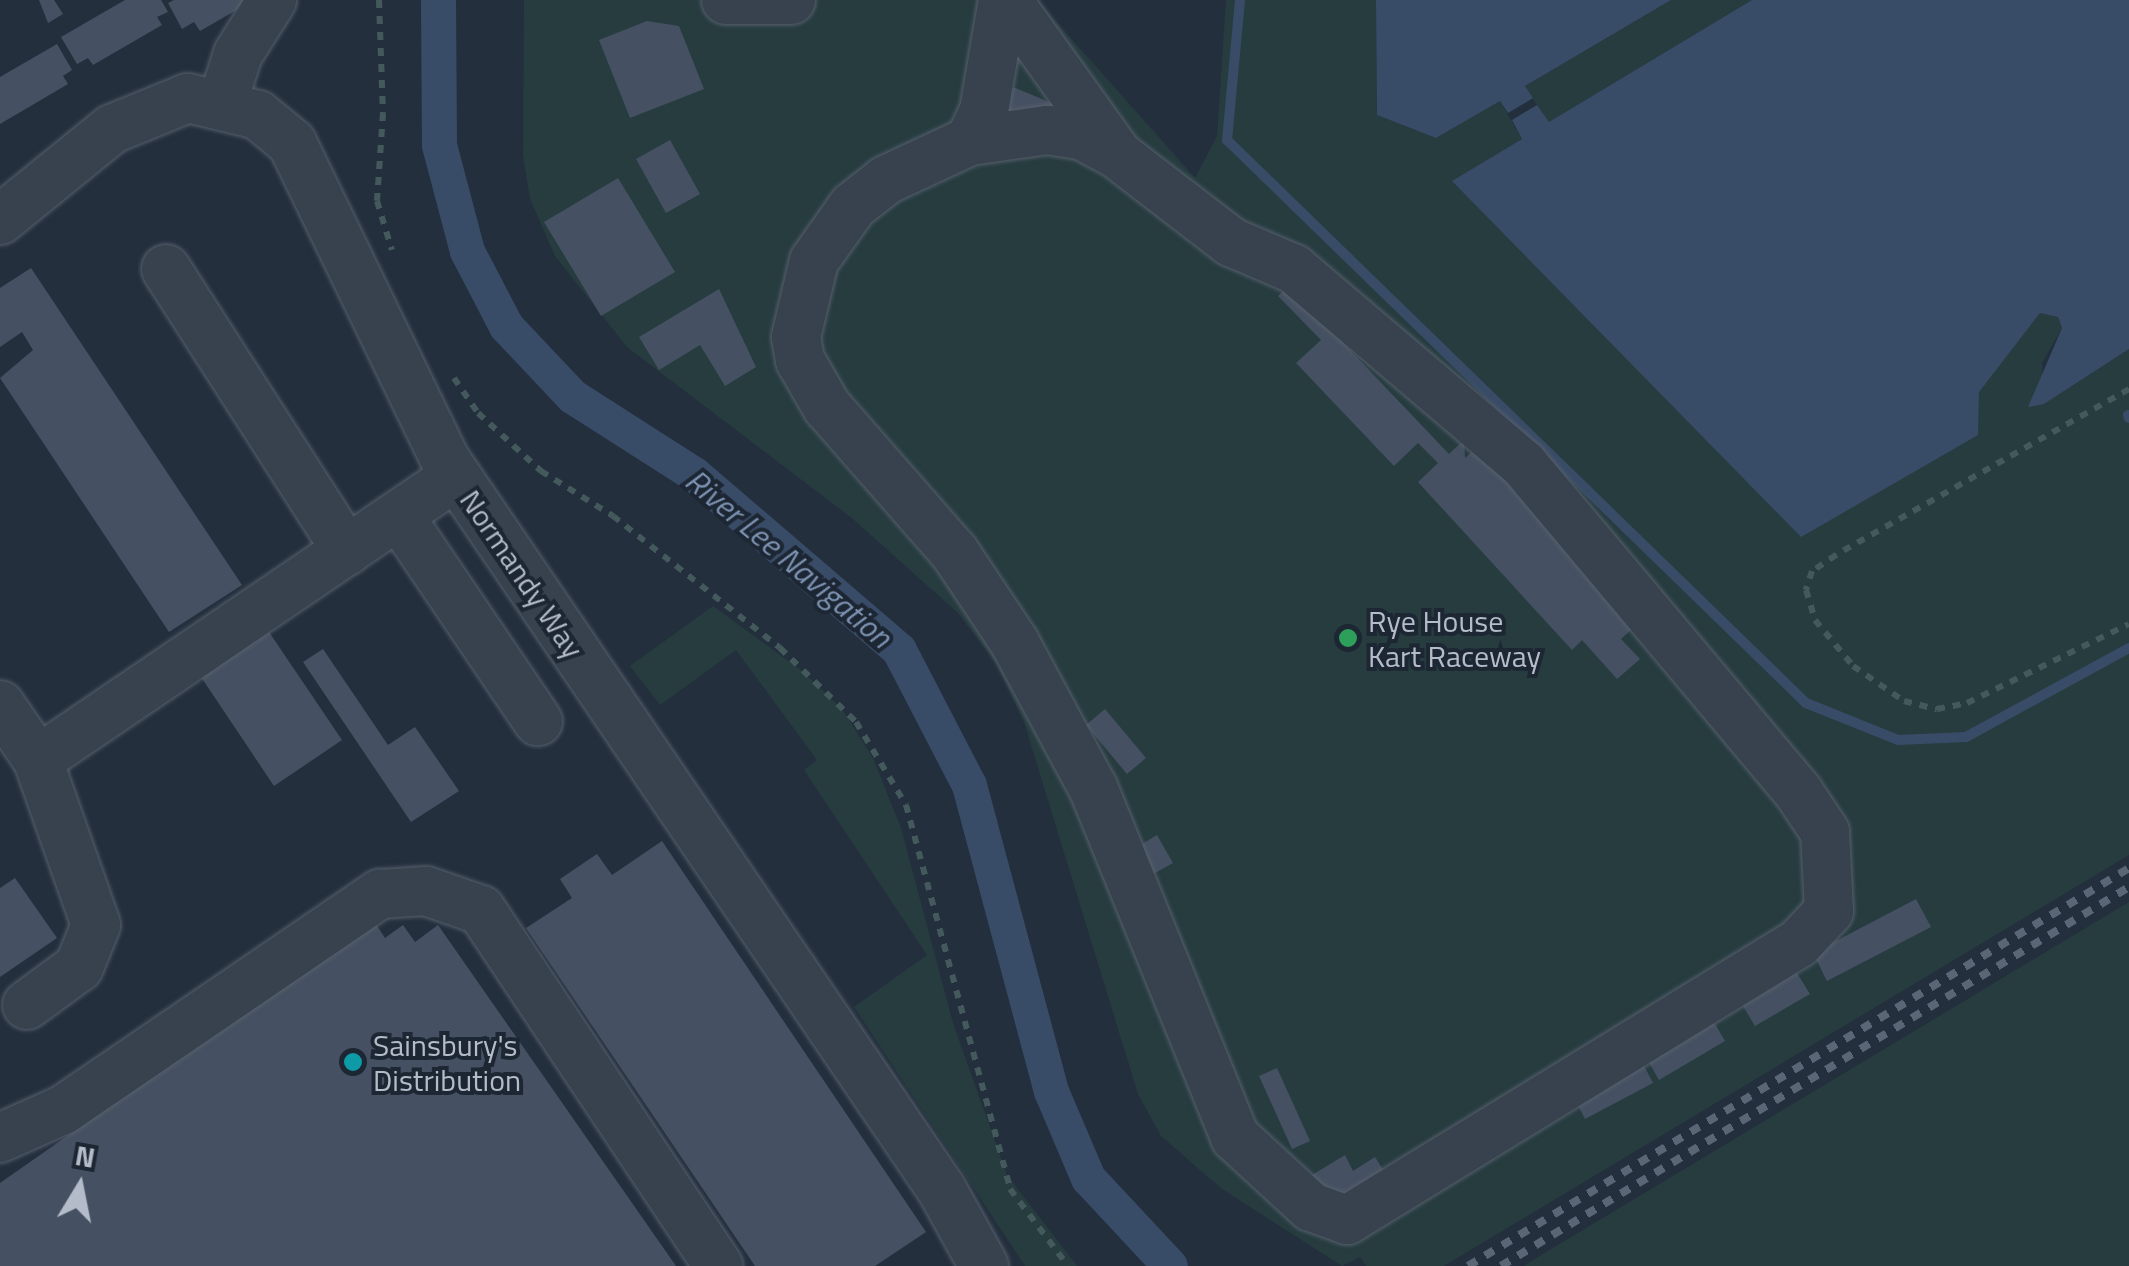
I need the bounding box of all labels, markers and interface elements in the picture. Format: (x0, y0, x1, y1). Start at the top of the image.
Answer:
water label: River Lee Navigation (678, 461, 900, 655)
street label: Normandy Way (453, 483, 591, 665)
place label: Rye House Kart Raceway (1368, 603, 1541, 674)
marker: Rye House Kart Raceway (1337, 627, 1359, 649)
place label: Sainsbury's Distribution (373, 1027, 521, 1098)
marker: Sainsbury's Distribution (342, 1051, 364, 1073)
text: N (72, 1133, 99, 1179)
north arrow (30, 1136, 130, 1236)

